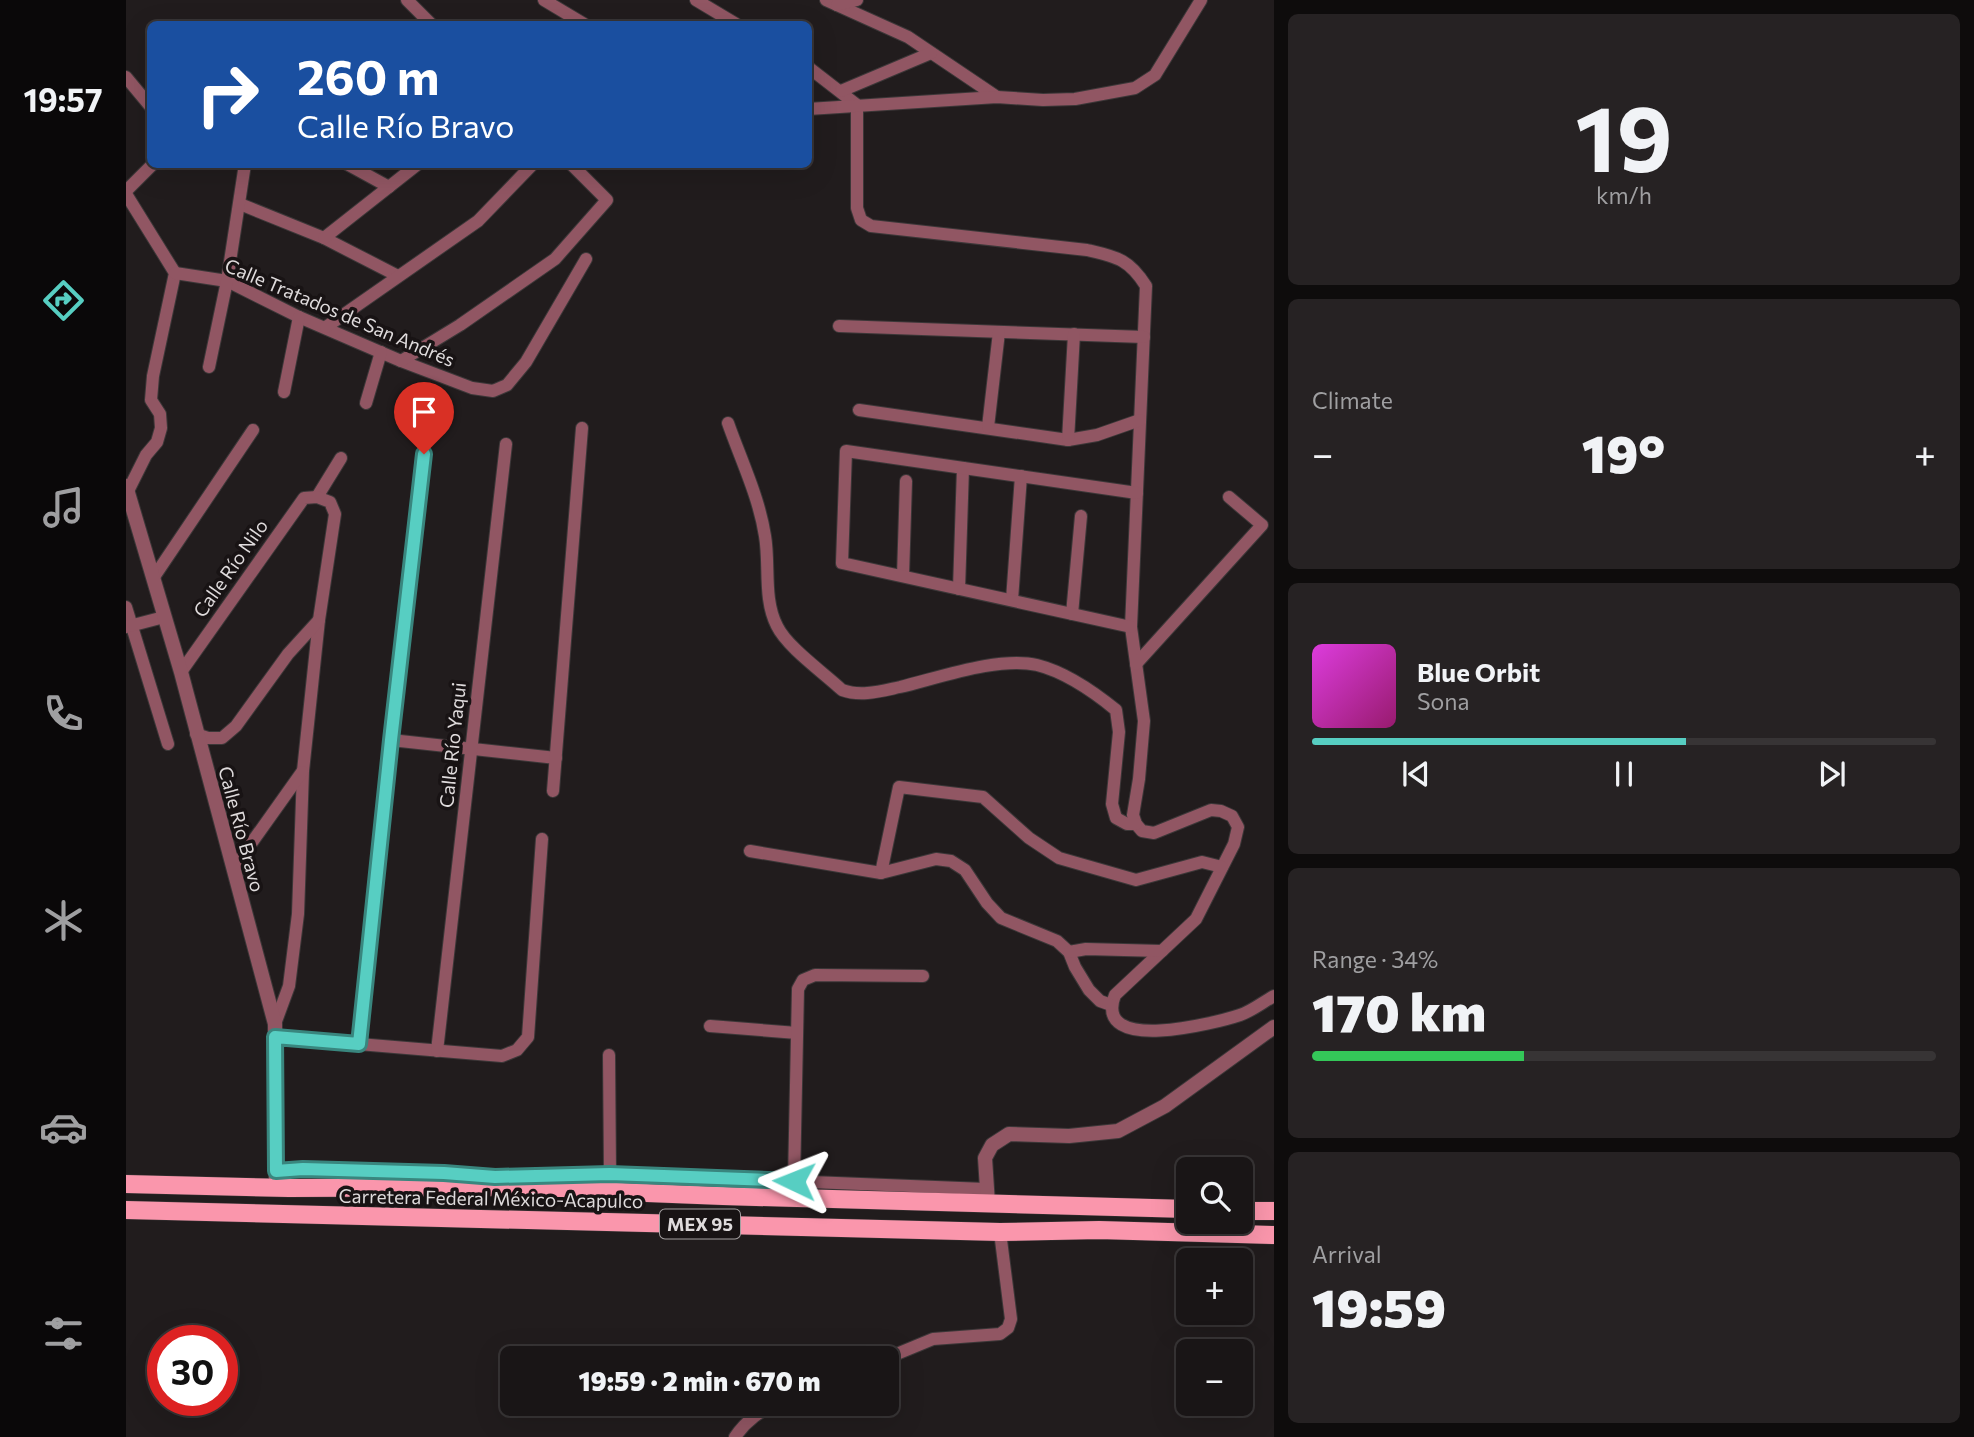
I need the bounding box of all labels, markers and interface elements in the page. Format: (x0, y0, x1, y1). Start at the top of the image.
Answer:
text: 260 m (297, 45, 439, 105)
icon: right (182, 49, 273, 140)
text: 19:57 (24, 79, 102, 119)
text: 19 (1575, 79, 1673, 191)
text: Calle Río Bravo (297, 105, 514, 145)
text: km/h (1596, 181, 1652, 209)
street label: Calle Tratados de San Andrés (222, 253, 458, 371)
icon: directions (39, 276, 88, 325)
pin (394, 382, 454, 454)
text: Climate (1312, 386, 1393, 414)
icon: arrive (405, 393, 443, 431)
text: 19° (1582, 420, 1665, 484)
text: − (1312, 429, 1334, 476)
text: + (1914, 429, 1936, 476)
icon: music (39, 483, 88, 532)
street label: Calle Río Nilo (188, 515, 272, 621)
text: Blue Orbit (1417, 656, 1540, 687)
street label: Calle Río Yaqui (434, 681, 470, 809)
text: Sona (1417, 687, 1469, 715)
icon: phone (39, 689, 88, 738)
icon: previous (1397, 755, 1435, 793)
icon: pause (1605, 755, 1643, 793)
icon: next (1813, 755, 1851, 793)
street label: Calle Río Bravo (214, 764, 270, 894)
icon: climate (39, 896, 88, 945)
text: Range · 34% (1312, 945, 1438, 973)
text: 170 km (1312, 979, 1486, 1043)
icon: car (39, 1103, 88, 1152)
position arrow (757, 1144, 831, 1218)
map controls (1176, 1157, 1253, 1416)
button: search (1176, 1157, 1253, 1234)
street label: Carretera Federal México-Acapulco (339, 1184, 643, 1212)
road number: MEX 95 (660, 1210, 740, 1238)
text: Arrival (1312, 1240, 1382, 1268)
button: + (1176, 1248, 1253, 1325)
text: 19:59 (1312, 1274, 1446, 1338)
icon: filters (39, 1309, 88, 1358)
speed limit sign: 30 (147, 1325, 238, 1416)
button: − (1176, 1339, 1253, 1416)
text: 19:59 · 2 min · 670 m (578, 1365, 821, 1396)

